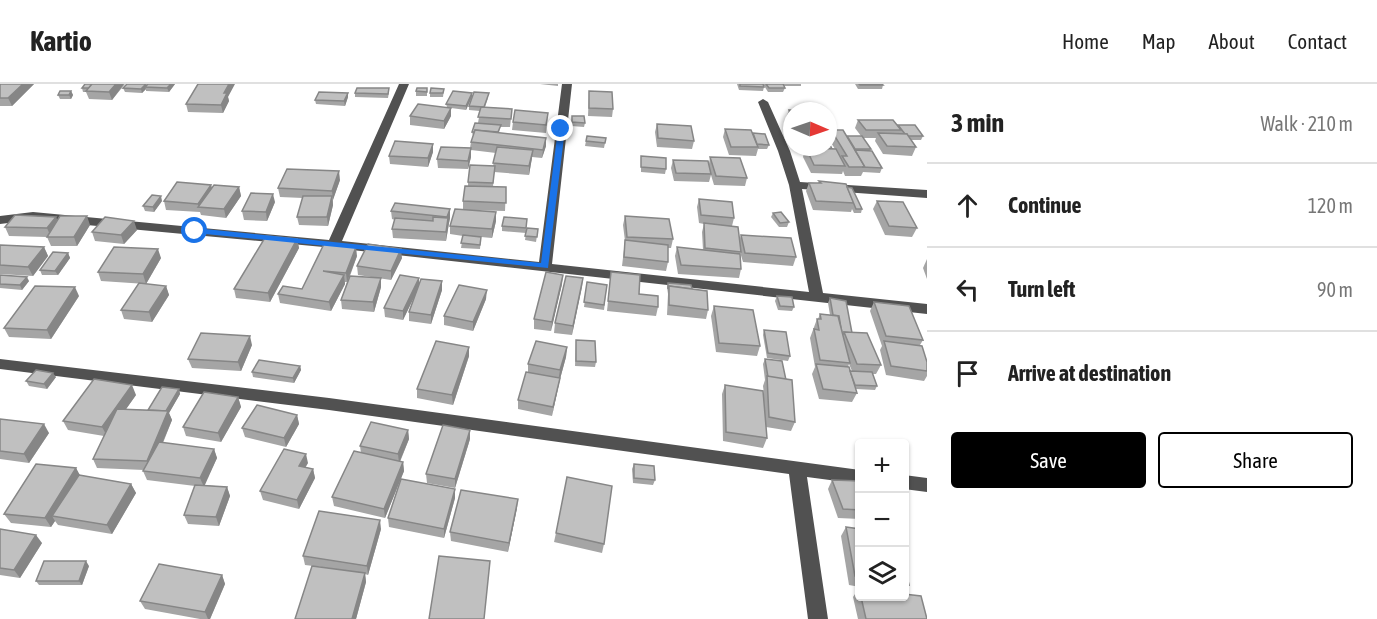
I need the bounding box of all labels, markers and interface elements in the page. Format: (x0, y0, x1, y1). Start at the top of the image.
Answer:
text: Kartio (30, 25, 92, 57)
text: Home (1062, 29, 1109, 53)
text: Map (1142, 29, 1176, 53)
text: About (1209, 29, 1255, 53)
text: Contact (1288, 29, 1347, 53)
north arrow (783, 102, 837, 156)
text: 3 min (951, 108, 1004, 138)
text: Walk · 210 m (1261, 112, 1353, 135)
route end (547, 115, 573, 141)
icon: ahead (951, 189, 984, 222)
text: Continue (1008, 192, 1082, 218)
text: 120 m (1308, 194, 1353, 217)
route start (181, 217, 207, 243)
icon: left (951, 273, 984, 306)
text: Turn left (1008, 276, 1075, 302)
text: 90 m (1317, 278, 1353, 301)
icon: arrive (951, 357, 984, 390)
text: Arrive at destination (1008, 360, 1171, 386)
button: Save (951, 432, 1146, 488)
button: Share (1158, 432, 1353, 488)
map controls (855, 439, 909, 601)
button: + (855, 439, 909, 493)
button: − (855, 493, 909, 547)
button: layers (855, 547, 909, 601)

